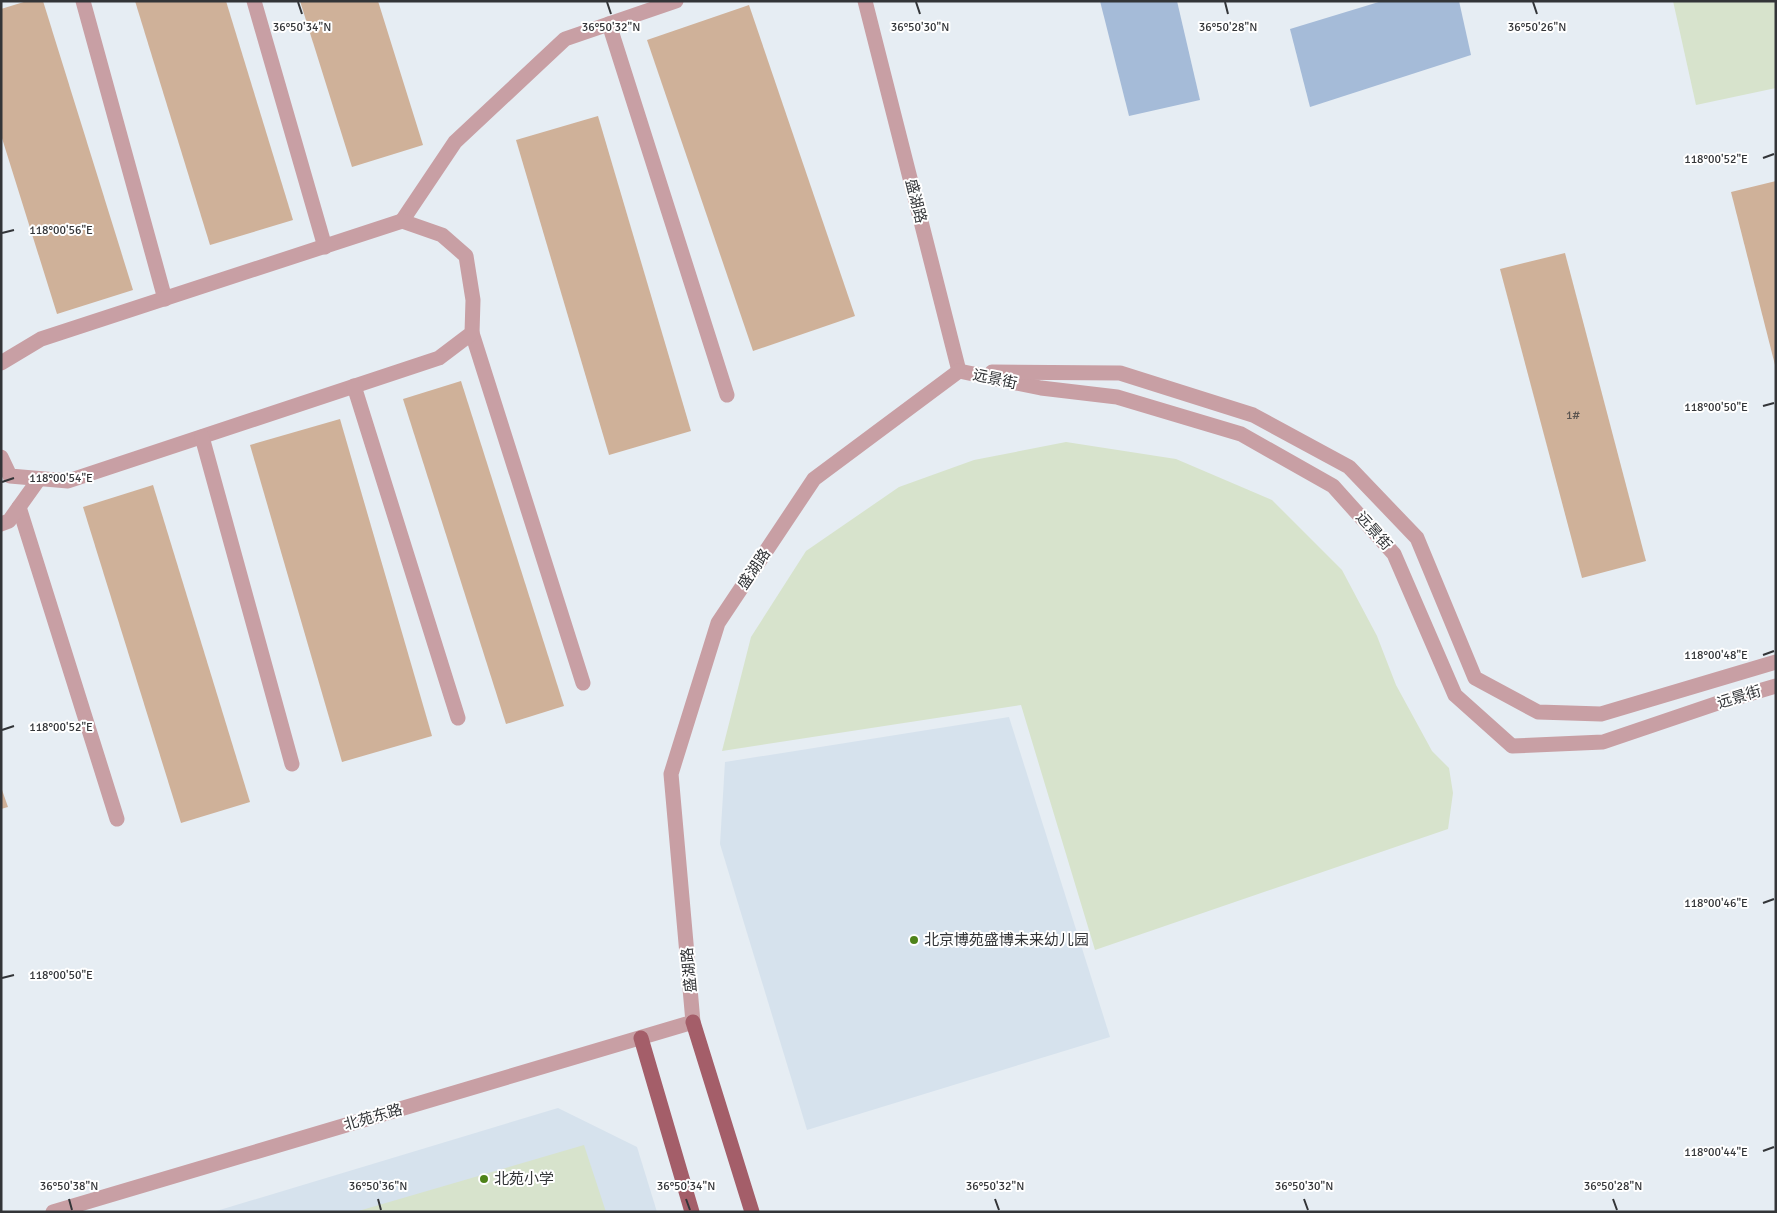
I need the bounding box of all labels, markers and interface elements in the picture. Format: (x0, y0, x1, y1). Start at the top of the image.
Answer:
text: 36°50'34"N (273, 20, 331, 35)
text: 36°50'32"N (582, 20, 640, 35)
text: 36°50'30"N (891, 20, 949, 35)
text: 36°50'28"N (1199, 20, 1257, 35)
text: 36°50'26"N (1508, 20, 1566, 35)
text: 118°00'52"E (1684, 152, 1748, 167)
street label: 盛湖路 (902, 177, 930, 225)
text: 118°00'56"E (29, 223, 93, 238)
street label: 远景街 (971, 366, 1019, 392)
text: 118°00'50"E (1684, 400, 1748, 415)
house number: 1# (1566, 408, 1580, 423)
text: 118°00'54"E (29, 471, 93, 486)
street label: 远景街 (1352, 508, 1396, 554)
street label: 盛湖路 (734, 545, 774, 593)
text: 118°00'48"E (1684, 648, 1748, 663)
street label: 远景街 (1715, 682, 1763, 712)
text: 118°00'52"E (29, 720, 93, 735)
text: 118°00'46"E (1684, 896, 1748, 911)
place label: 北京博苑盛博未来幼儿园 (924, 931, 1089, 949)
marker: 北京博苑盛博未来幼儿园 (908, 934, 920, 946)
street label: 盛湖路 (678, 947, 700, 993)
text: 118°00'50"E (29, 968, 93, 983)
street label: 北苑东路 (342, 1100, 404, 1134)
text: 118°00'44"E (1684, 1145, 1748, 1160)
place label: 北苑小学 (494, 1170, 554, 1188)
marker: 北苑小学 (478, 1173, 490, 1185)
text: 36°50'38"N (40, 1179, 98, 1194)
text: 36°50'36"N (349, 1179, 407, 1194)
text: 36°50'34"N (657, 1179, 715, 1194)
text: 36°50'32"N (966, 1179, 1024, 1194)
text: 36°50'30"N (1275, 1179, 1333, 1194)
text: 36°50'28"N (1584, 1179, 1642, 1194)

